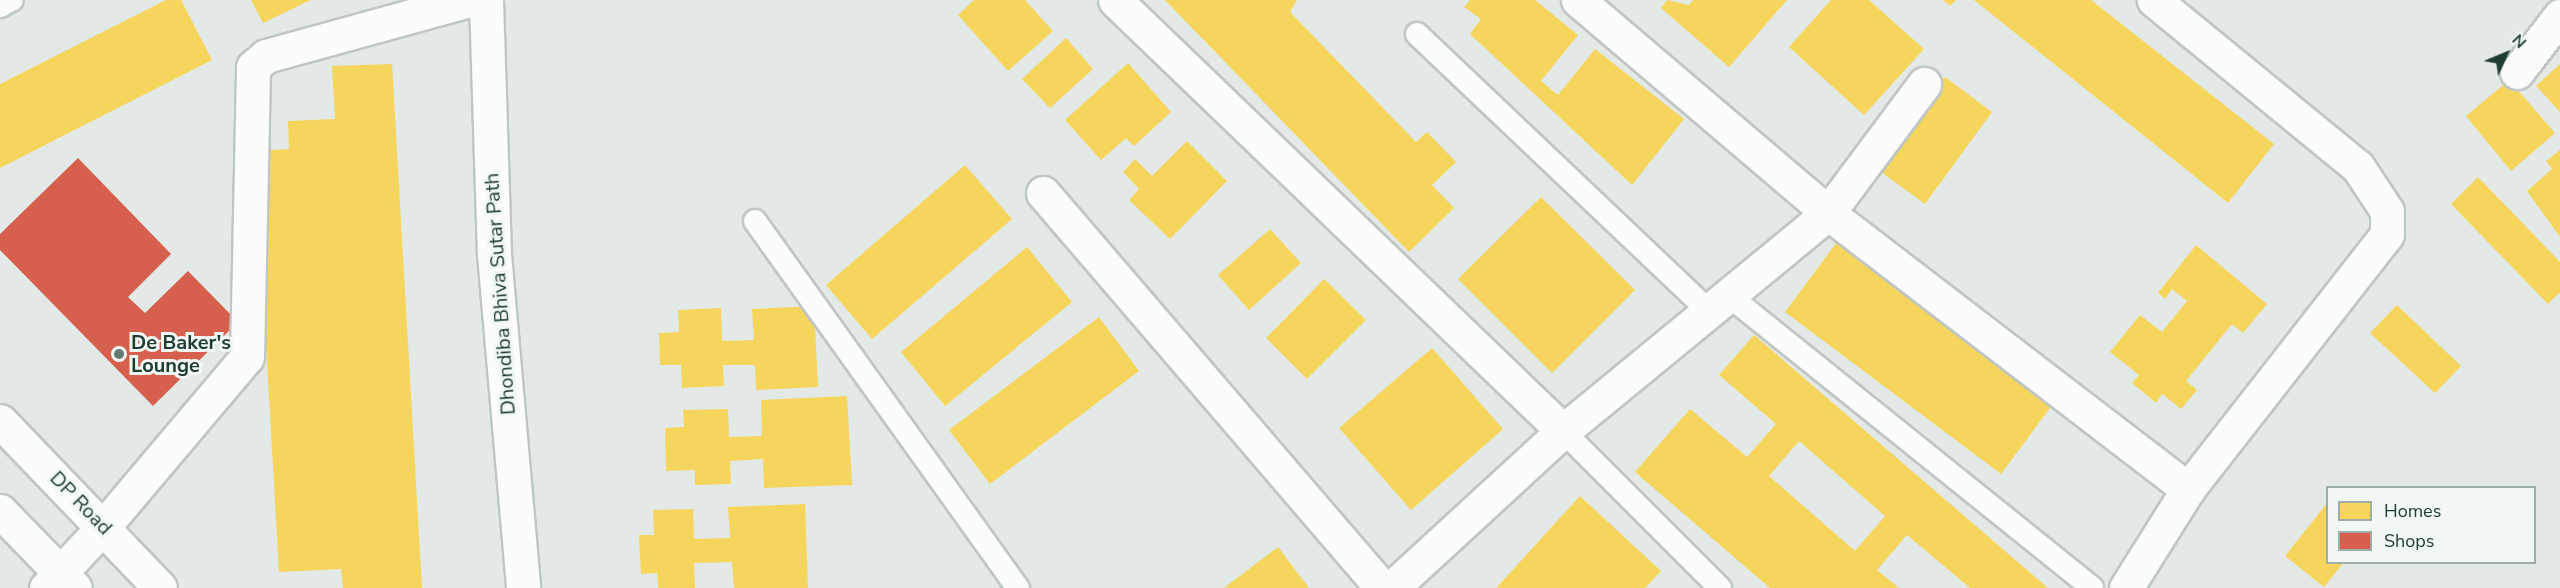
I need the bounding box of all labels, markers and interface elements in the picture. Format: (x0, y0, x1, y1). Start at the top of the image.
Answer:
north arrow (2476, 24, 2536, 84)
text: N (2507, 30, 2531, 53)
street label: Dhondiba Bhiva Sutar Path (480, 172, 520, 416)
place label: De Baker's Lounge (131, 330, 231, 377)
marker: De Baker's Lounge (112, 347, 126, 361)
street label: DP Road (45, 466, 117, 540)
legend (2326, 486, 2536, 564)
text: Homes (2384, 499, 2441, 523)
text: Shops (2384, 529, 2434, 553)

